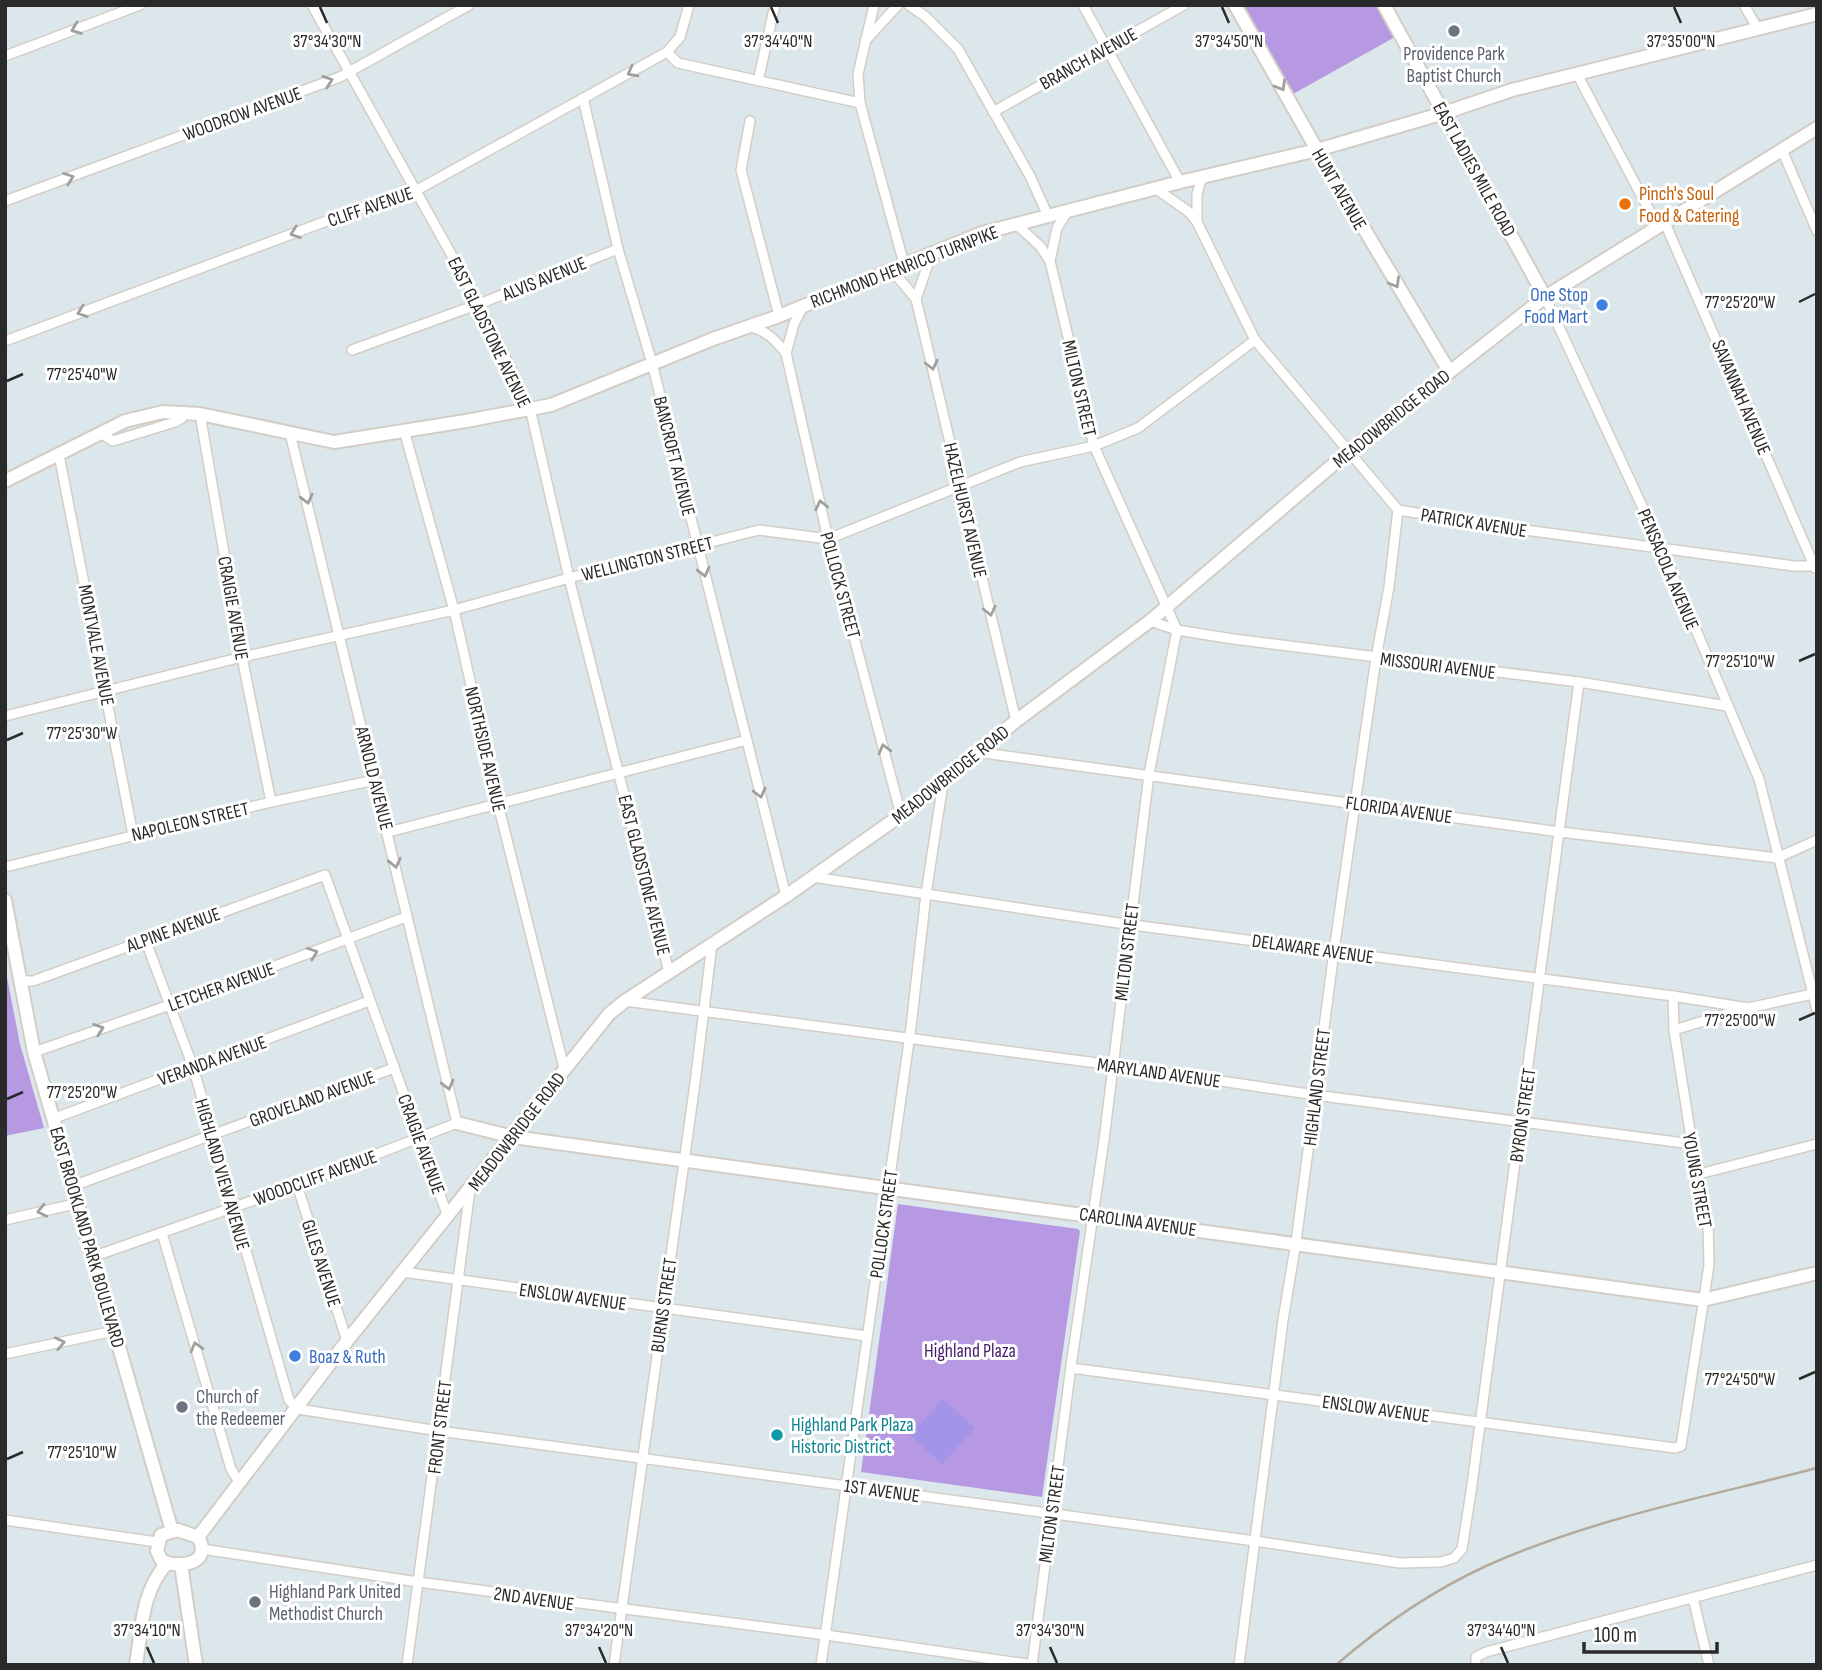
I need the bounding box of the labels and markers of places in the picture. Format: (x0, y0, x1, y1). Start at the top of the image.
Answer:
marker: Providence Park Baptist Church (1446, 23, 1462, 39)
place label: Providence Park Baptist Church (1403, 43, 1505, 88)
place label: Pinch's Soul Food & Catering (1639, 183, 1740, 228)
marker: Pinch's Soul Food & Catering (1617, 196, 1633, 212)
place label: One Stop Food Mart (1524, 284, 1588, 329)
marker: One Stop Food Mart (1594, 297, 1610, 313)
place label: Boaz & Ruth (309, 1346, 386, 1369)
marker: Boaz & Ruth (287, 1348, 303, 1364)
place label: Church of the Redeemer (196, 1386, 286, 1431)
marker: Church of the Redeemer (174, 1399, 190, 1415)
place label: Highland Park Plaza Historic District (791, 1414, 914, 1459)
marker: Highland Park Plaza Historic District (769, 1427, 785, 1443)
place label: Highland Park United Methodist Church (269, 1581, 401, 1626)
marker: Highland Park United Methodist Church (247, 1594, 263, 1610)

